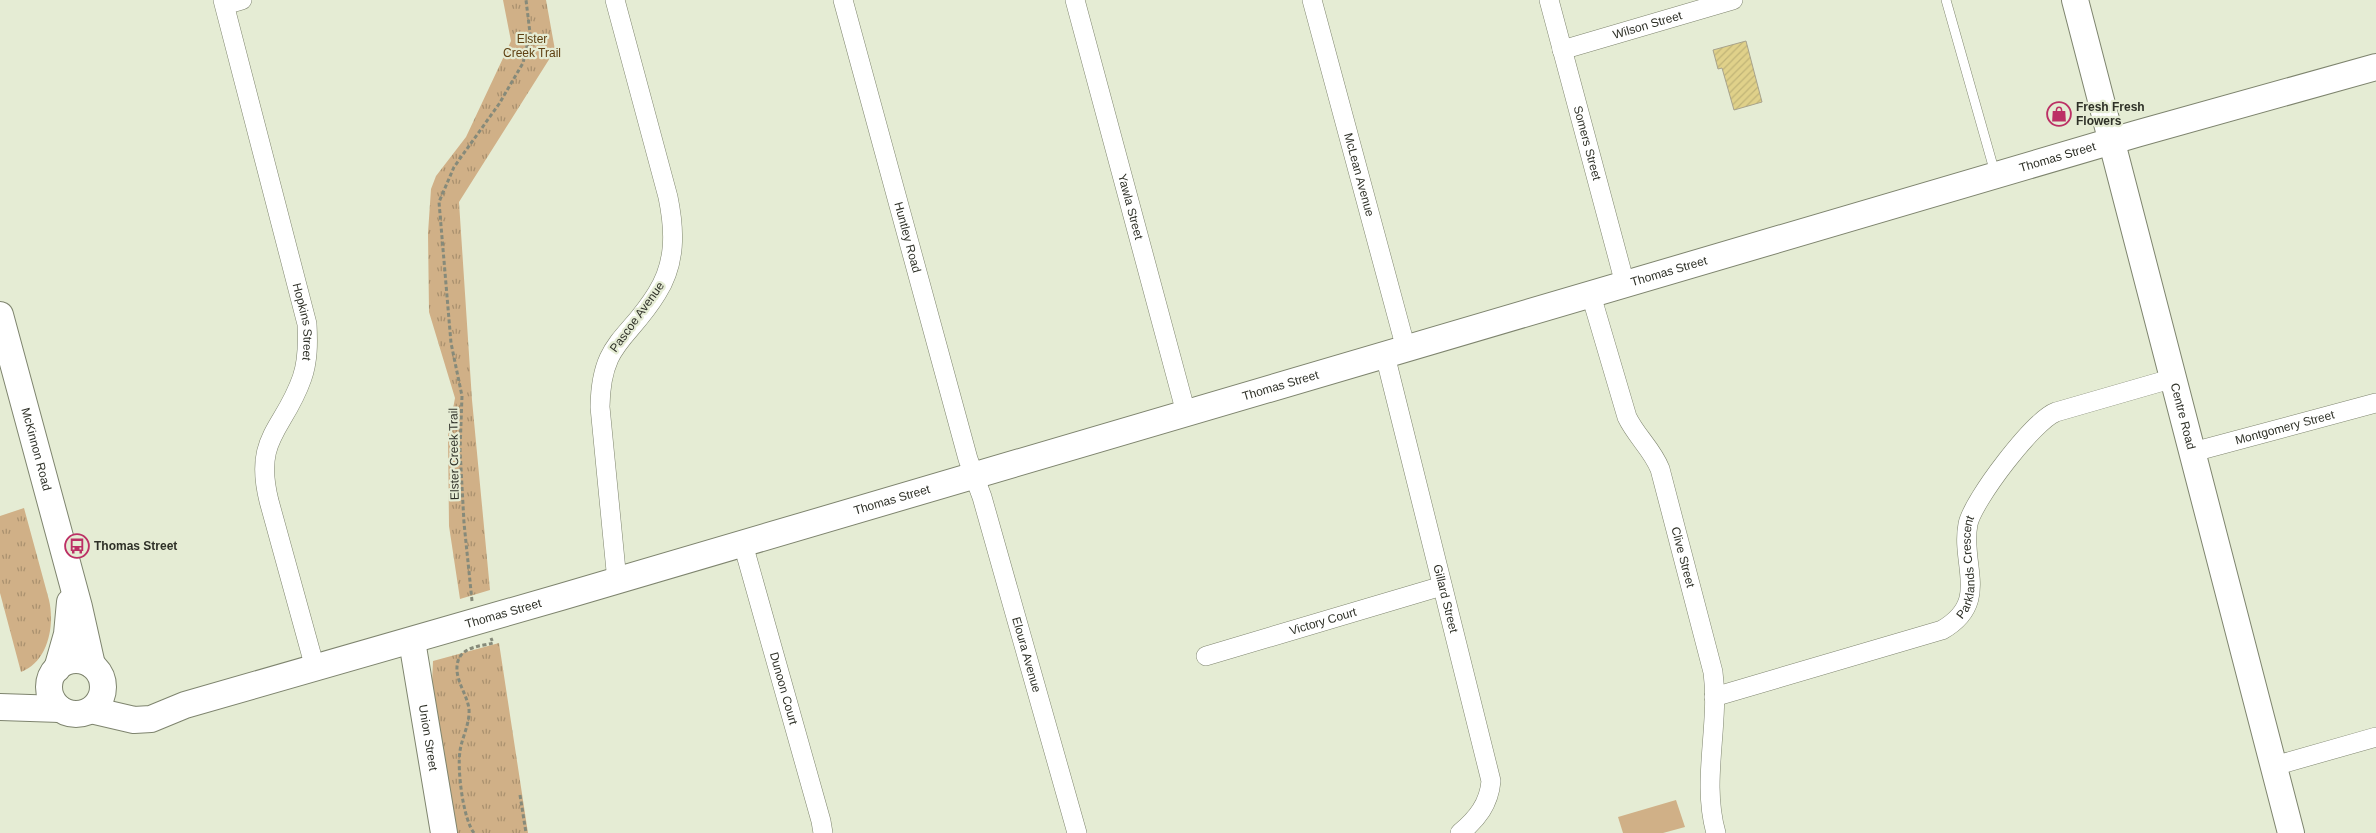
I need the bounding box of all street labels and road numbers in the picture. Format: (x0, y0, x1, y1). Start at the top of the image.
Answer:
street label: Wilson Street (1611, 8, 1684, 42)
street label: Somers Street (1571, 104, 1604, 183)
street label: McLean Avenue (1341, 131, 1377, 218)
street label: Thomas Street (2018, 139, 2098, 175)
street label: Yawla Street (1115, 172, 1146, 242)
street label: Huntley Road (891, 200, 924, 274)
street label: Thomas Street (1629, 253, 1709, 289)
street label: Pascoe Avenue (607, 279, 667, 355)
street label: Hopkins Street (290, 281, 315, 362)
street label: Thomas Street (1241, 367, 1321, 403)
street label: Centre Road (2168, 381, 2198, 451)
street label: McKinnon Road (18, 406, 54, 492)
street label: Montgomery Street (2234, 407, 2337, 447)
street label: Elster Creek Trail (446, 408, 462, 500)
street label: Thomas Street (852, 482, 932, 518)
street label: Parklands Crescent (1953, 513, 1978, 622)
street label: Clive Street (1668, 525, 1698, 590)
street label: Gillard Street (1430, 563, 1461, 635)
street label: Thomas Street (463, 596, 544, 631)
street label: Victory Court (1288, 605, 1359, 638)
street label: Eloura Avenue (1009, 615, 1044, 694)
street label: Dunoon Court (767, 650, 801, 727)
street label: Union Street (416, 704, 441, 772)

